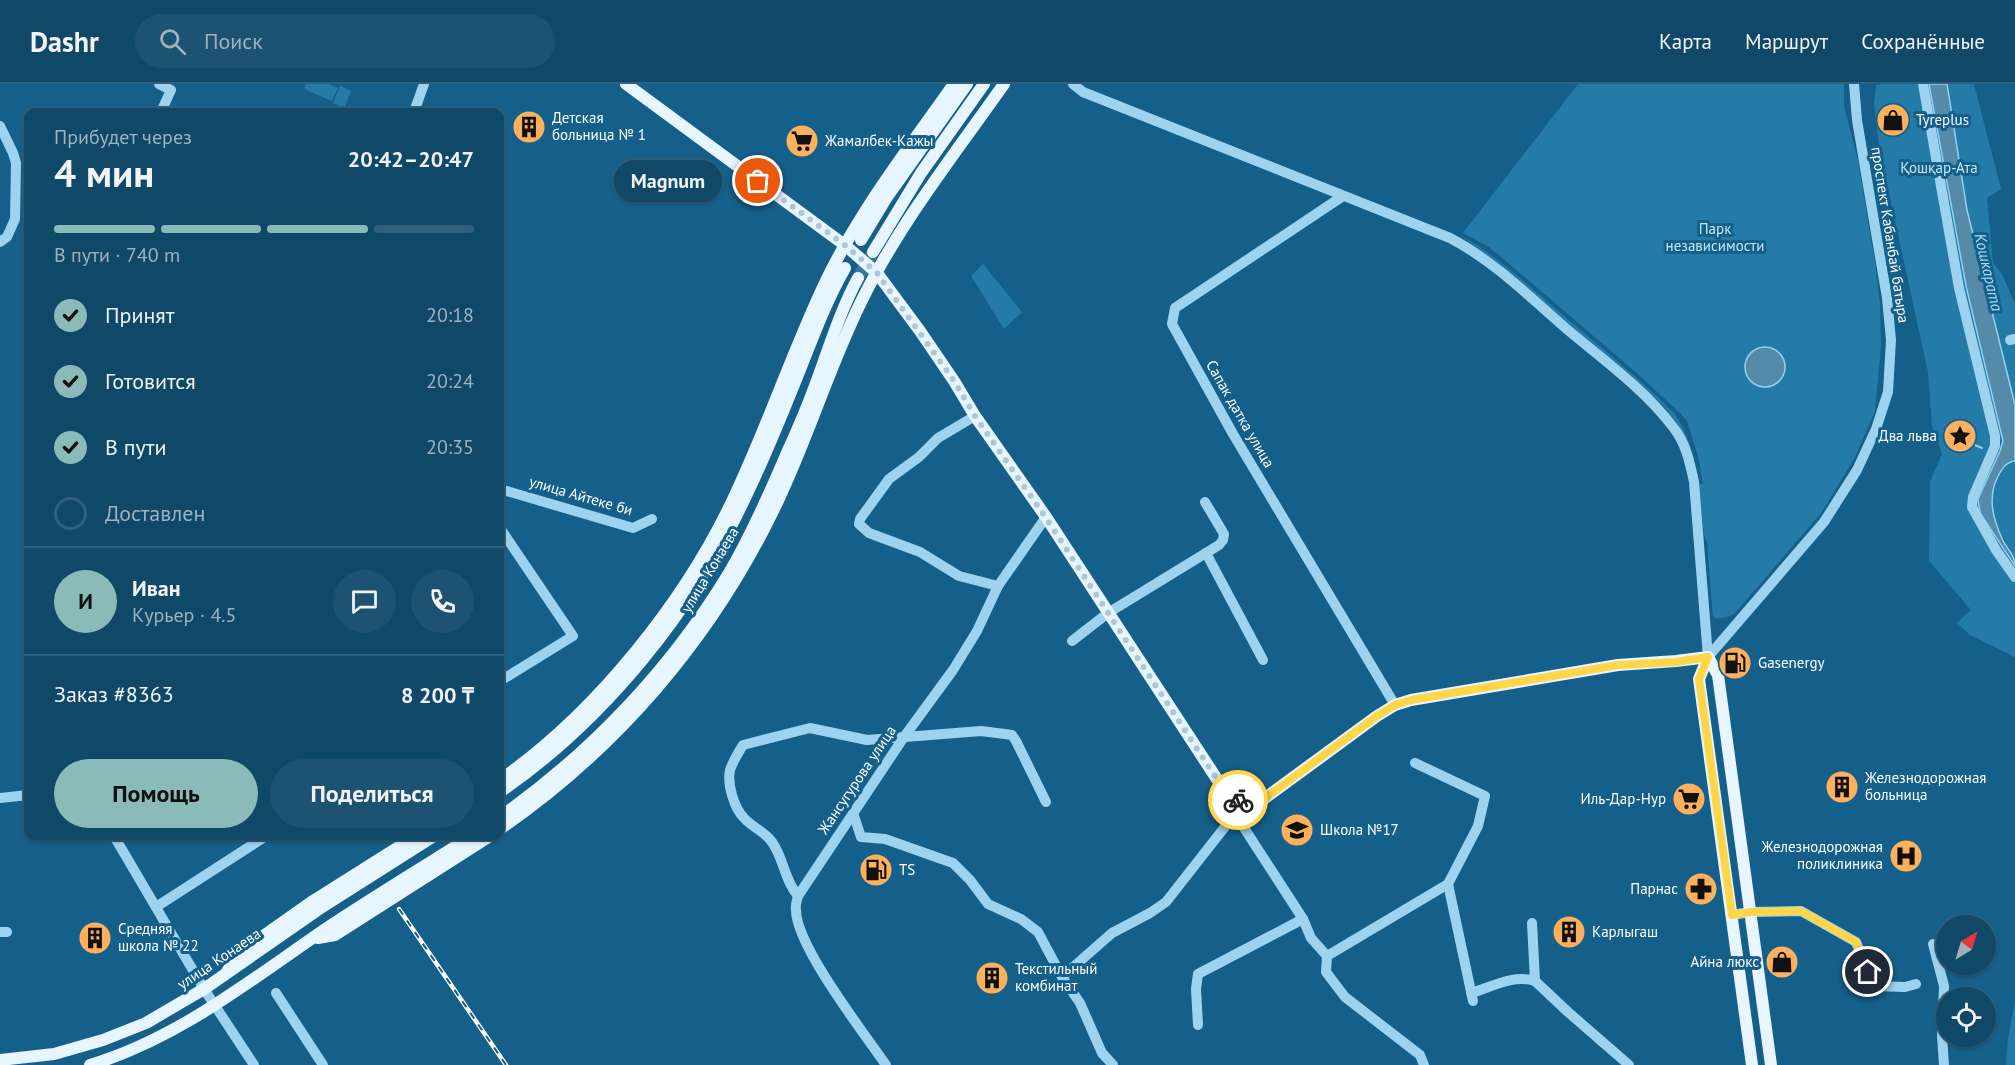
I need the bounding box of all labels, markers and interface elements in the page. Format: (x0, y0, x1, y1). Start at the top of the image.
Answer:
search box (135, 14, 555, 68)
text: Dashr (30, 23, 99, 60)
icon: search (156, 25, 189, 58)
text: Поиск (204, 27, 263, 55)
text: Карта (1659, 28, 1712, 55)
text: Маршрут (1745, 28, 1828, 55)
text: Сохранённые (1861, 28, 1985, 55)
shop icon: Tyreplus (1875, 102, 1911, 138)
place label: Детская больница № 1 (552, 108, 646, 144)
building icon: Детская больница № 1 (511, 109, 547, 145)
place label: Tyreplus (1916, 110, 1969, 129)
supermarket icon: Жамалбек-Кажы (784, 123, 820, 159)
text: Прибудет через (54, 124, 192, 150)
place label: Жамалбек-Кажы (824, 131, 933, 150)
text: 20:42–20:47 (348, 145, 474, 173)
street label: проспект Кабанбай батыра (1867, 146, 1914, 324)
text: 4 мин (54, 147, 154, 198)
pin (732, 155, 783, 206)
park label: Қошқар-Ата (1900, 158, 1978, 177)
callout: Magnum (614, 160, 722, 202)
icon: bag (741, 164, 774, 197)
text: Magnum (631, 168, 705, 194)
park label: Парк независимости (1666, 219, 1764, 255)
water label: Кошкарата (1970, 231, 2008, 313)
text: В пути · 740 m (54, 242, 180, 268)
icon: check (54, 299, 87, 332)
text: Принят (105, 301, 175, 329)
text: 20:18 (426, 302, 474, 328)
street label: Сапак датка улица (1202, 357, 1279, 471)
icon: check (54, 365, 87, 398)
text: Готовится (105, 367, 196, 395)
text: 20:24 (426, 368, 474, 394)
place icon: Два льва (1942, 418, 1978, 454)
place label: Два льва (1879, 426, 1937, 445)
icon: check (54, 431, 87, 464)
text: В пути (105, 433, 167, 461)
text: 20:35 (426, 434, 474, 460)
street label: улица Айтеке би (527, 472, 635, 519)
text: Доставлен (105, 499, 205, 527)
street label: улица Конаева (677, 523, 743, 616)
button: chat (333, 570, 396, 633)
button: phone (411, 570, 474, 633)
text: Иван (132, 574, 181, 602)
text: И (78, 587, 93, 615)
text: Курьер · 4.5 (132, 602, 236, 628)
fuel station icon: Gasenergy (1717, 645, 1753, 681)
place label: Gasenergy (1758, 653, 1825, 672)
text: Заказ #8363 (54, 680, 174, 708)
text: 8 200 ₸ (401, 681, 474, 709)
street label: Жансугурова улица (813, 722, 900, 838)
button: Помощь (54, 759, 258, 828)
button: Поделиться (270, 759, 474, 828)
place label: Железнодорожная больница (1864, 768, 1986, 804)
building icon: Железнодорожная больница (1824, 769, 1860, 805)
courier (1208, 770, 1268, 830)
supermarket icon: Иль-Дар-Нур (1671, 781, 1707, 817)
icon: bike (1222, 784, 1255, 817)
place label: Иль-Дар-Нур (1580, 789, 1666, 808)
school or university icon: Школа №17 (1279, 812, 1315, 848)
place label: Школа №17 (1320, 820, 1399, 839)
place label: Железнодорожная поликлиника (1761, 837, 1883, 873)
hospital icon: Железнодорожная поликлиника (1888, 838, 1924, 874)
fuel station icon: TS (858, 852, 894, 888)
place label: TS (899, 860, 915, 879)
pharmacy icon: Парнас (1683, 871, 1719, 907)
place label: Парнас (1630, 879, 1678, 898)
building icon: Карлыгаш (1551, 914, 1587, 950)
north arrow (1936, 915, 1996, 975)
map controls (1936, 915, 1996, 1047)
place label: Средняя школа № 22 (118, 919, 199, 955)
building icon: Средняя школа № 22 (77, 920, 113, 956)
place label: Карлыгаш (1592, 922, 1658, 941)
street label: улица Конаева (173, 924, 264, 993)
shop icon: Айна люкс (1764, 944, 1800, 980)
pin (1842, 946, 1893, 997)
place label: Айна люкс (1690, 952, 1759, 971)
icon: home (1851, 955, 1884, 988)
place label: Текстильный комбинат (1015, 959, 1097, 995)
building icon: Текстильный комбинат (974, 960, 1010, 996)
button: locate (1936, 987, 1996, 1047)

